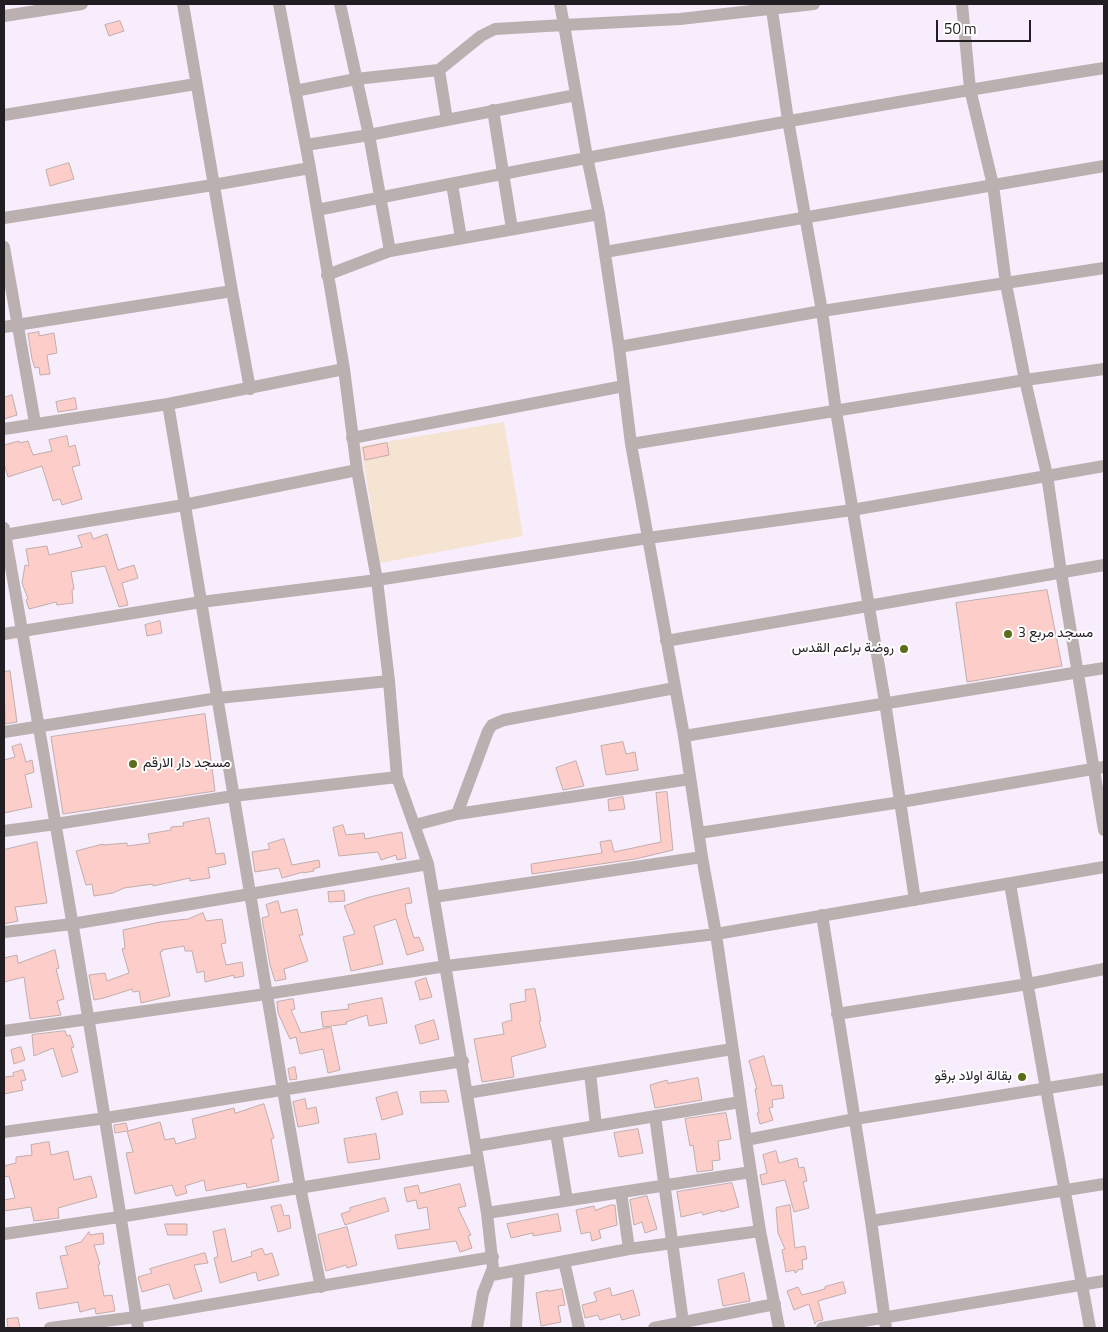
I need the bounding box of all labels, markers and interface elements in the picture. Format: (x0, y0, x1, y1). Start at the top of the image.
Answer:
scale bar (938, 10, 1033, 42)
text: 50 m (944, 17, 977, 40)
place label: مسجد مربع 3 (1018, 626, 1093, 642)
marker: مسجد مربع 3 (1002, 628, 1014, 640)
place label: روضة براعم القدس (792, 641, 894, 657)
marker: روضة براعم القدس (898, 643, 910, 655)
place label: مسجد دار الارقم (143, 756, 230, 772)
marker: مسجد دار الارقم (127, 758, 139, 770)
place label: بقالة اولاد برقو (934, 1069, 1012, 1085)
marker: بقالة اولاد برقو (1016, 1071, 1028, 1083)

